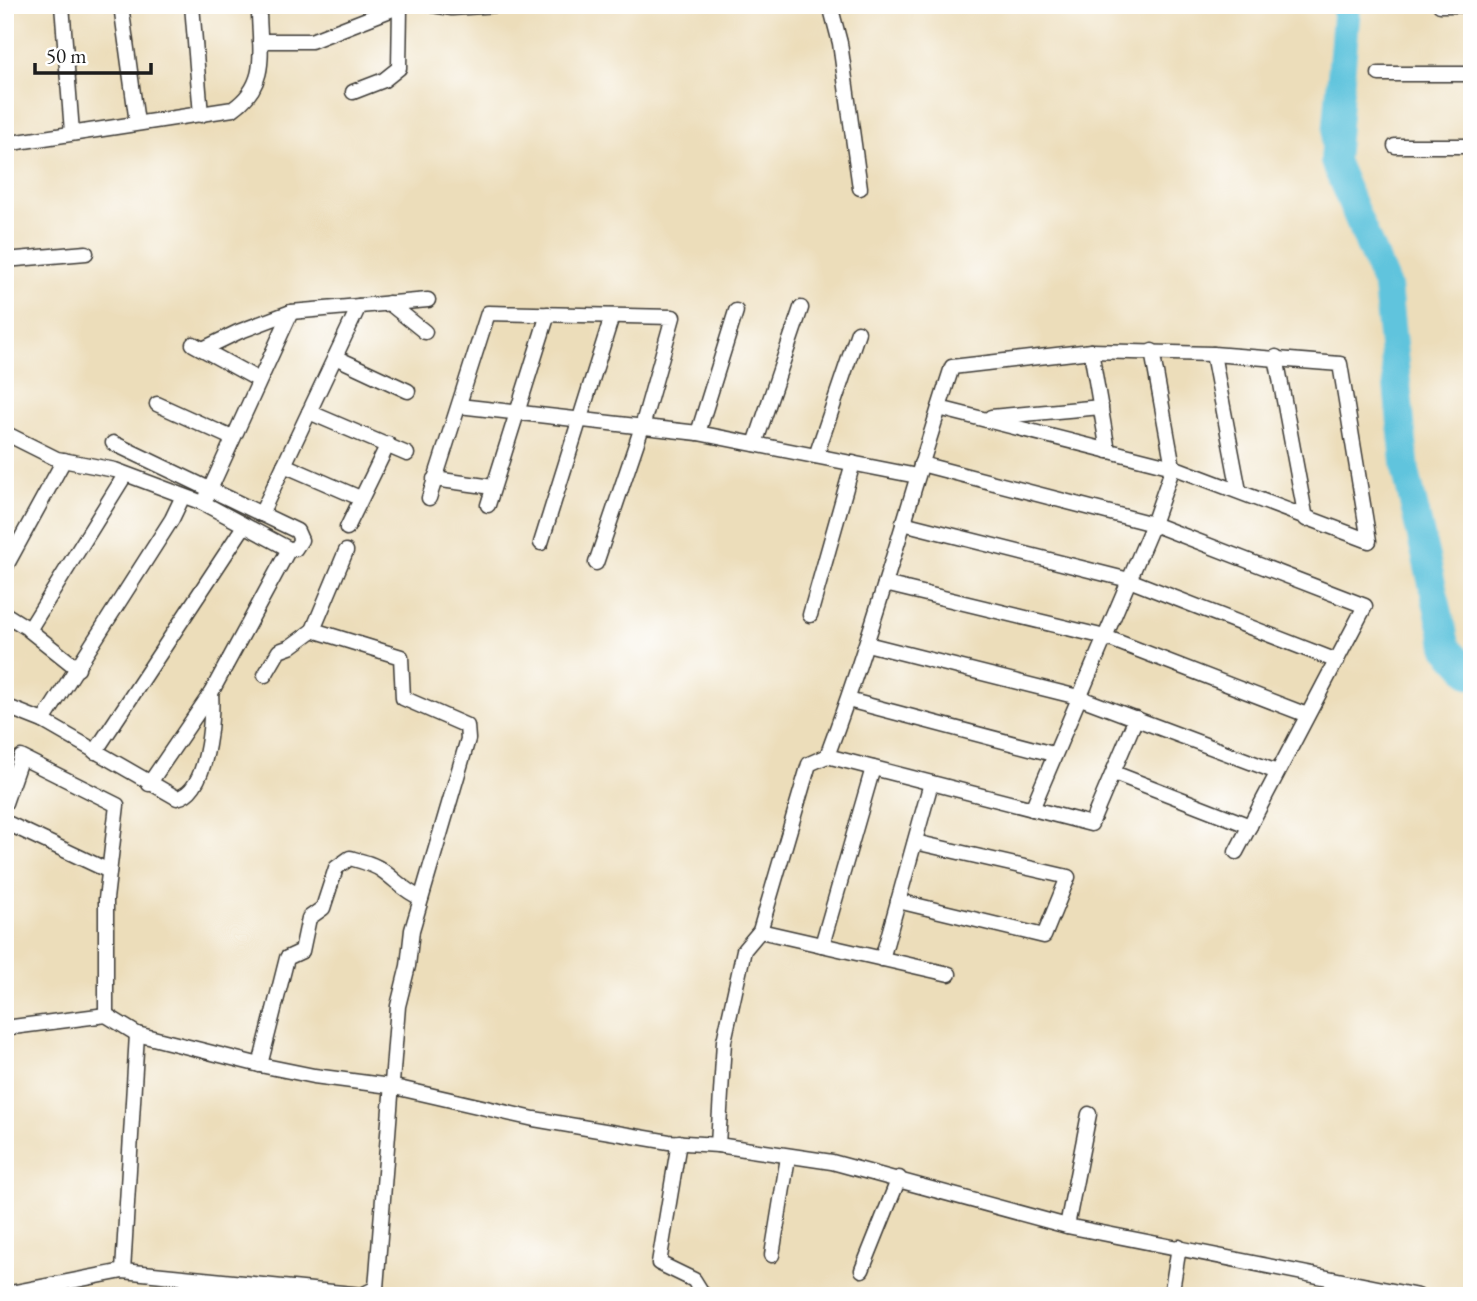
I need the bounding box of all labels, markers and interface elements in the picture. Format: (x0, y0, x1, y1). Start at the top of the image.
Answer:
scale bar (35, 32, 150, 76)
text: 50 m (46, 42, 87, 69)

